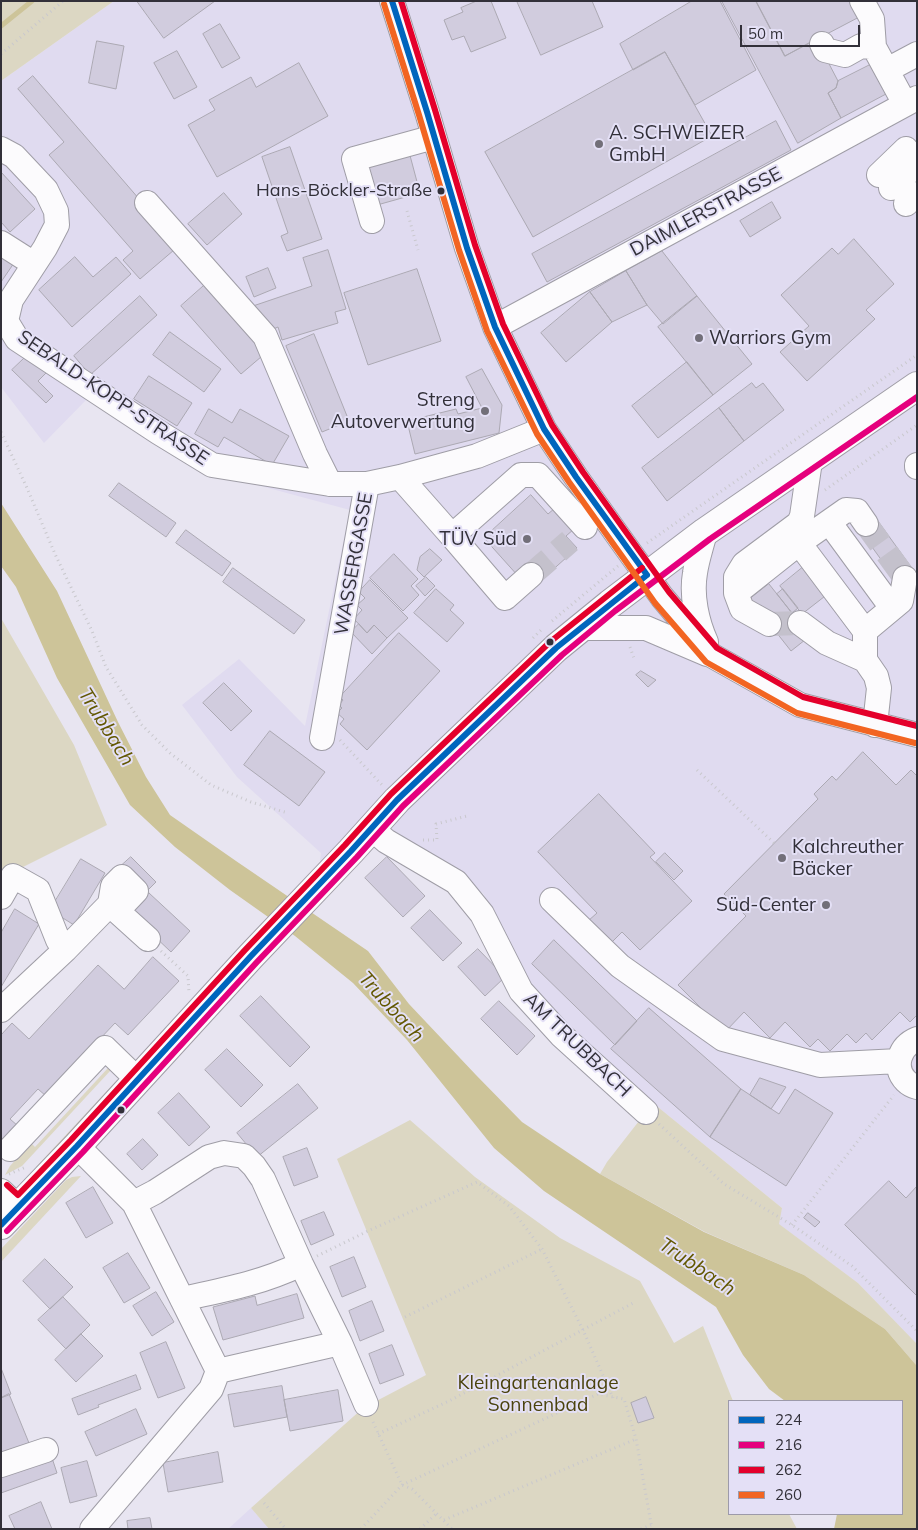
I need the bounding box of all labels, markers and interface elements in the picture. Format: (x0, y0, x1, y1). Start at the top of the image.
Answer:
scale bar (743, 15, 863, 47)
text: 50 m (748, 24, 783, 43)
place label: A. SCHWEIZER GmbH (609, 122, 745, 166)
marker: A. SCHWEIZER GmbH (593, 138, 605, 150)
street label: DAIMLERSTRASSE (626, 162, 786, 262)
place label: Hans-Böckler-Straße (256, 180, 432, 202)
marker: Hans-Böckler-Straße (436, 186, 446, 196)
street label: SEBALD-KOPP-STRASSE (13, 326, 213, 470)
place label: Warriors Gym (709, 327, 831, 349)
marker: Warriors Gym (693, 332, 705, 344)
place label: Streng Autoverwertung (331, 389, 475, 433)
marker: Streng Autoverwertung (479, 405, 491, 417)
street label: WASSERGASSE (330, 491, 378, 637)
place label: TÜV Süd (439, 528, 517, 550)
marker: TÜV Süd (521, 533, 533, 545)
unlabelled marker (545, 637, 555, 647)
water label: Trubbach (73, 684, 139, 770)
place label: Kalchreuther Bäcker (792, 836, 904, 880)
marker: Kalchreuther Bäcker (776, 852, 788, 864)
place label: Süd-Center (716, 894, 816, 916)
marker: Süd-Center (820, 899, 832, 911)
water label: Trubbach (353, 967, 429, 1047)
street label: AM TRUBBACH (518, 988, 636, 1102)
unlabelled marker (116, 1105, 126, 1115)
water label: Trubbach (654, 1233, 740, 1301)
park label: Kleingartenanlage Sonnenbad (457, 1372, 619, 1416)
legend (728, 1400, 903, 1515)
text: 224 (775, 1410, 802, 1429)
text: 216 (775, 1435, 802, 1454)
text: 262 (775, 1460, 802, 1479)
text: 260 (775, 1485, 802, 1504)

